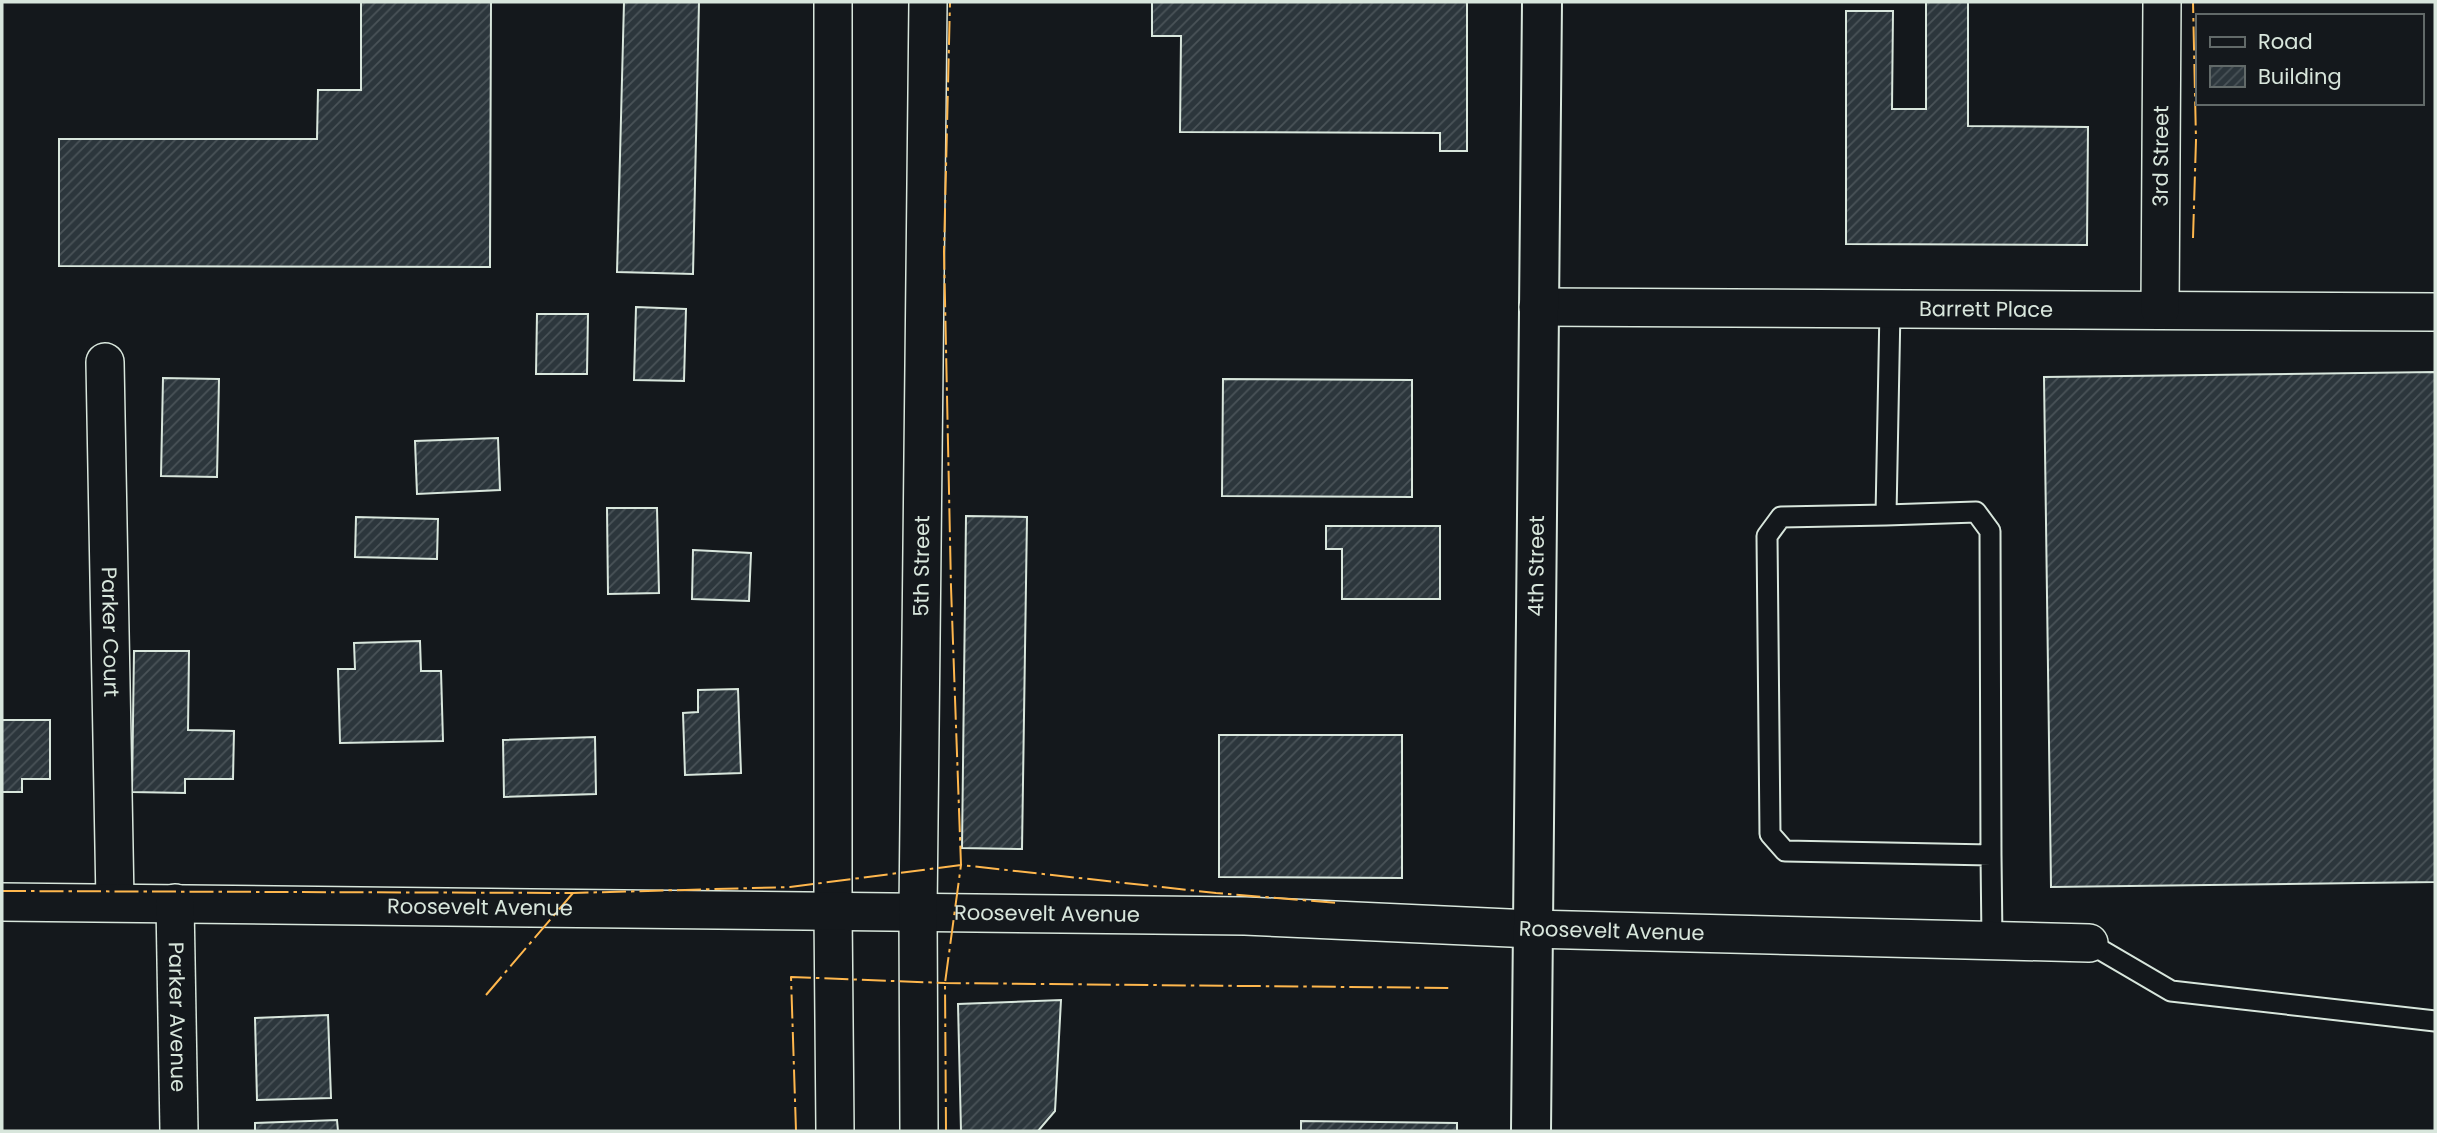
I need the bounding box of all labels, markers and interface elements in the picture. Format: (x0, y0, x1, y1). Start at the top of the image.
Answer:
legend (2196, 14, 2423, 105)
text: Road (2258, 27, 2313, 56)
text: Building (2258, 62, 2342, 91)
street label: 3rd Street (2146, 105, 2175, 207)
street label: Barrett Place (1919, 294, 2053, 324)
street label: 5th Street (906, 515, 936, 617)
street label: 4th Street (1521, 515, 1551, 617)
street label: Parker Court (95, 567, 126, 697)
street label: Roosevelt Avenue (387, 891, 573, 922)
street label: Roosevelt Avenue (954, 898, 1140, 929)
street label: Roosevelt Avenue (1518, 913, 1705, 947)
street label: Parker Avenue (162, 942, 193, 1092)

